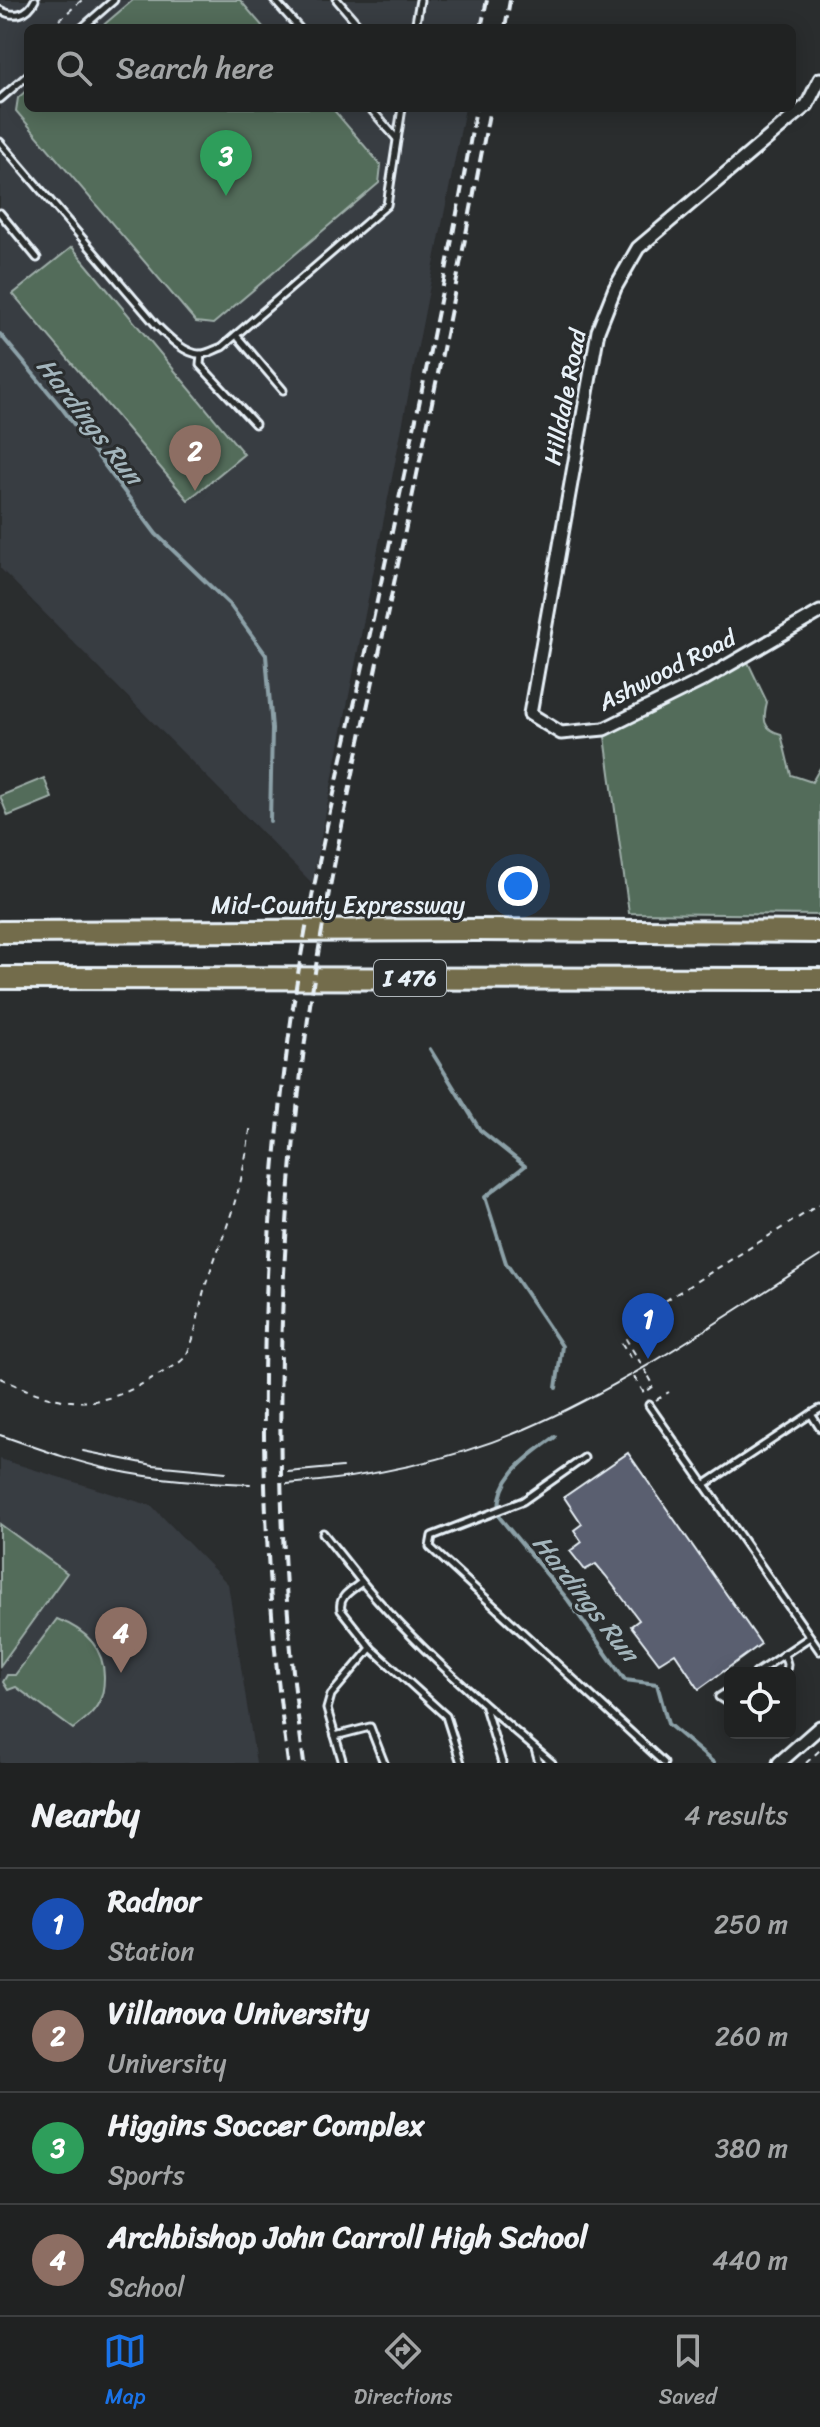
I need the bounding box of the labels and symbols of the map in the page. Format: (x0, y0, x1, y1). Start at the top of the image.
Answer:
pin: 3 (200, 130, 252, 196)
street label: Hilldale Road (531, 324, 599, 469)
water label: Hardings Run (25, 347, 157, 498)
pin: 2 (169, 425, 221, 491)
street label: Ashwood Road (590, 617, 745, 723)
your location (498, 866, 538, 906)
street label: Mid-County Expressway (211, 884, 465, 926)
road number: I 476 (374, 960, 446, 996)
pin: 1 (622, 1293, 674, 1359)
water label: Hardings Run (521, 1524, 653, 1675)
pin: 4 (95, 1607, 147, 1673)

